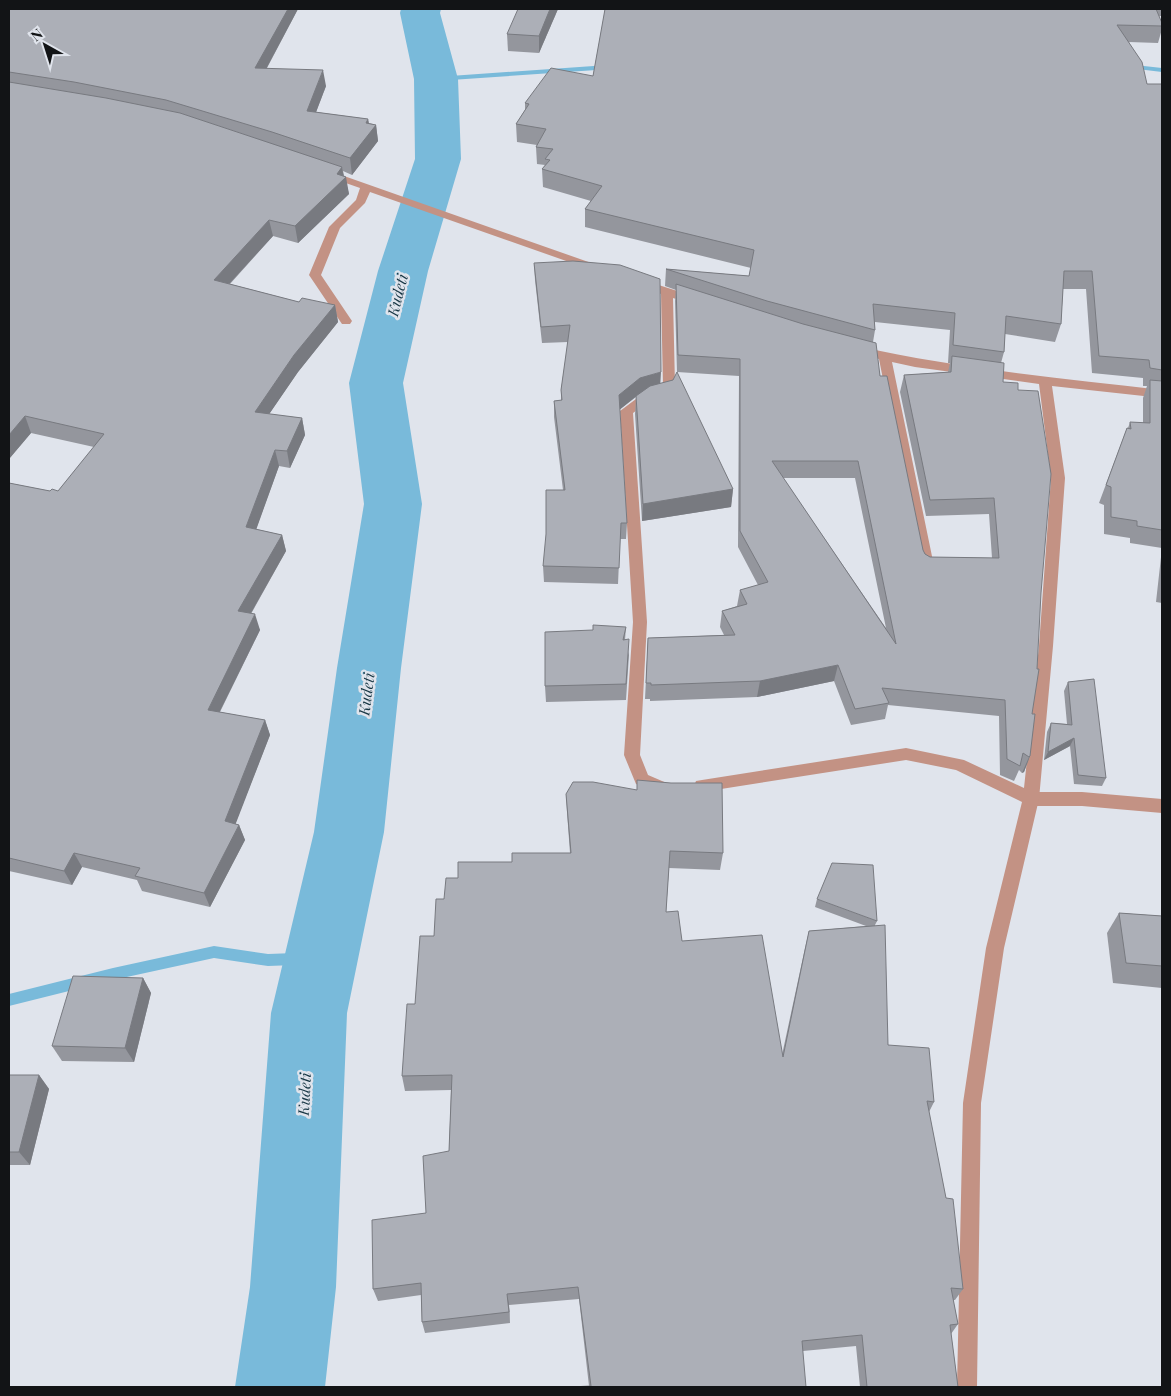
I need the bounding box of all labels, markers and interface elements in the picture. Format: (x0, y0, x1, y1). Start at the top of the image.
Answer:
north arrow (20, 20, 70, 70)
text: N (27, 24, 46, 45)
water label: Kudeti (382, 271, 412, 319)
water label: Kudeti (353, 671, 379, 717)
water label: Kudeti (293, 1072, 315, 1117)

